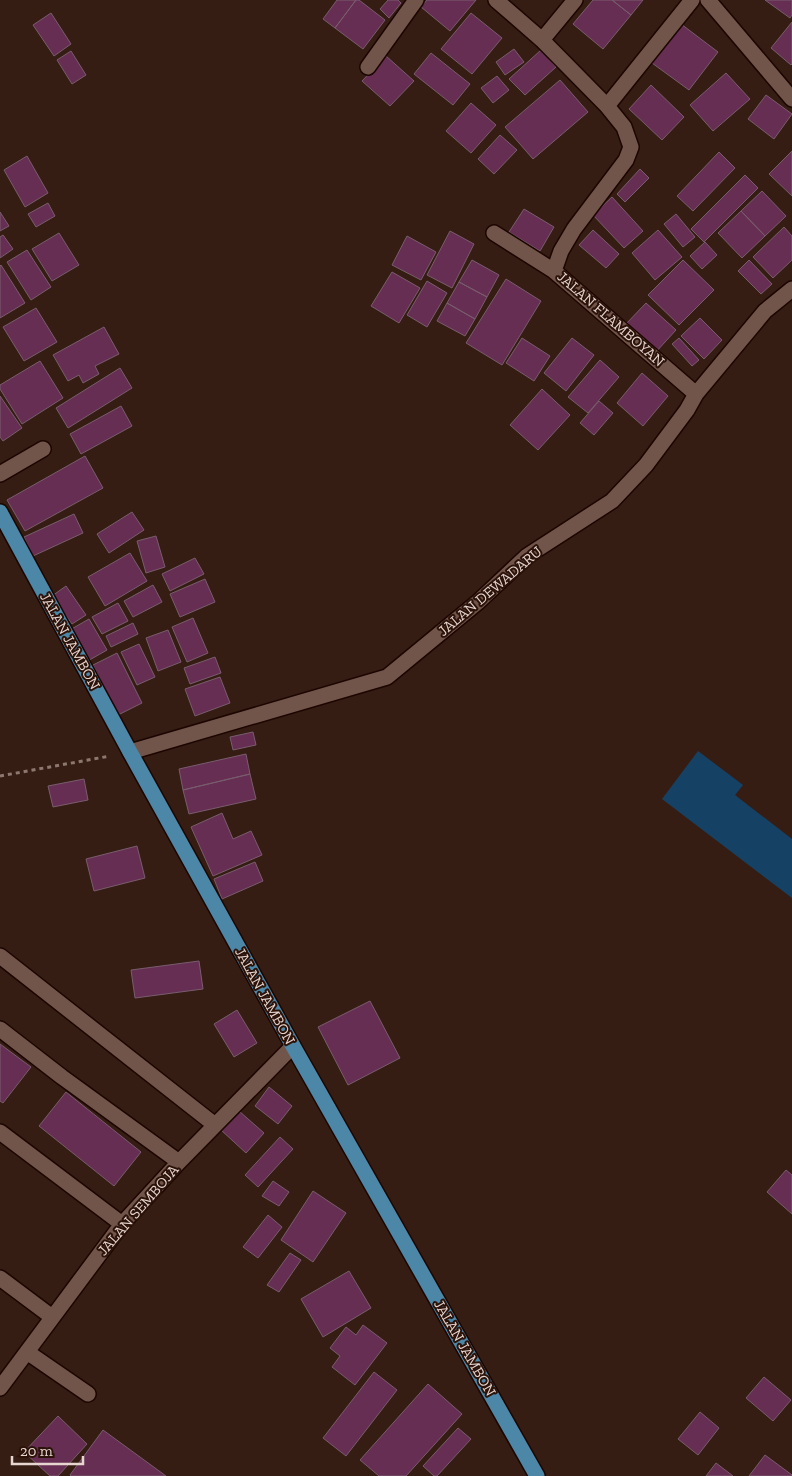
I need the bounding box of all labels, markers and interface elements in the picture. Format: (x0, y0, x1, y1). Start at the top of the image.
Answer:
street label: JALAN FLAMBOYAN (554, 268, 668, 370)
street label: JALAN DEWADARU (434, 542, 546, 640)
street label: JALAN JAMBON (36, 589, 104, 693)
street label: JALAN JAMBON (231, 944, 299, 1048)
street label: JALAN SEMBOJA (94, 1161, 182, 1259)
street label: JALAN JAMBON (430, 1297, 500, 1399)
scale bar (12, 1434, 84, 1466)
text: 20 m (20, 1442, 53, 1460)

